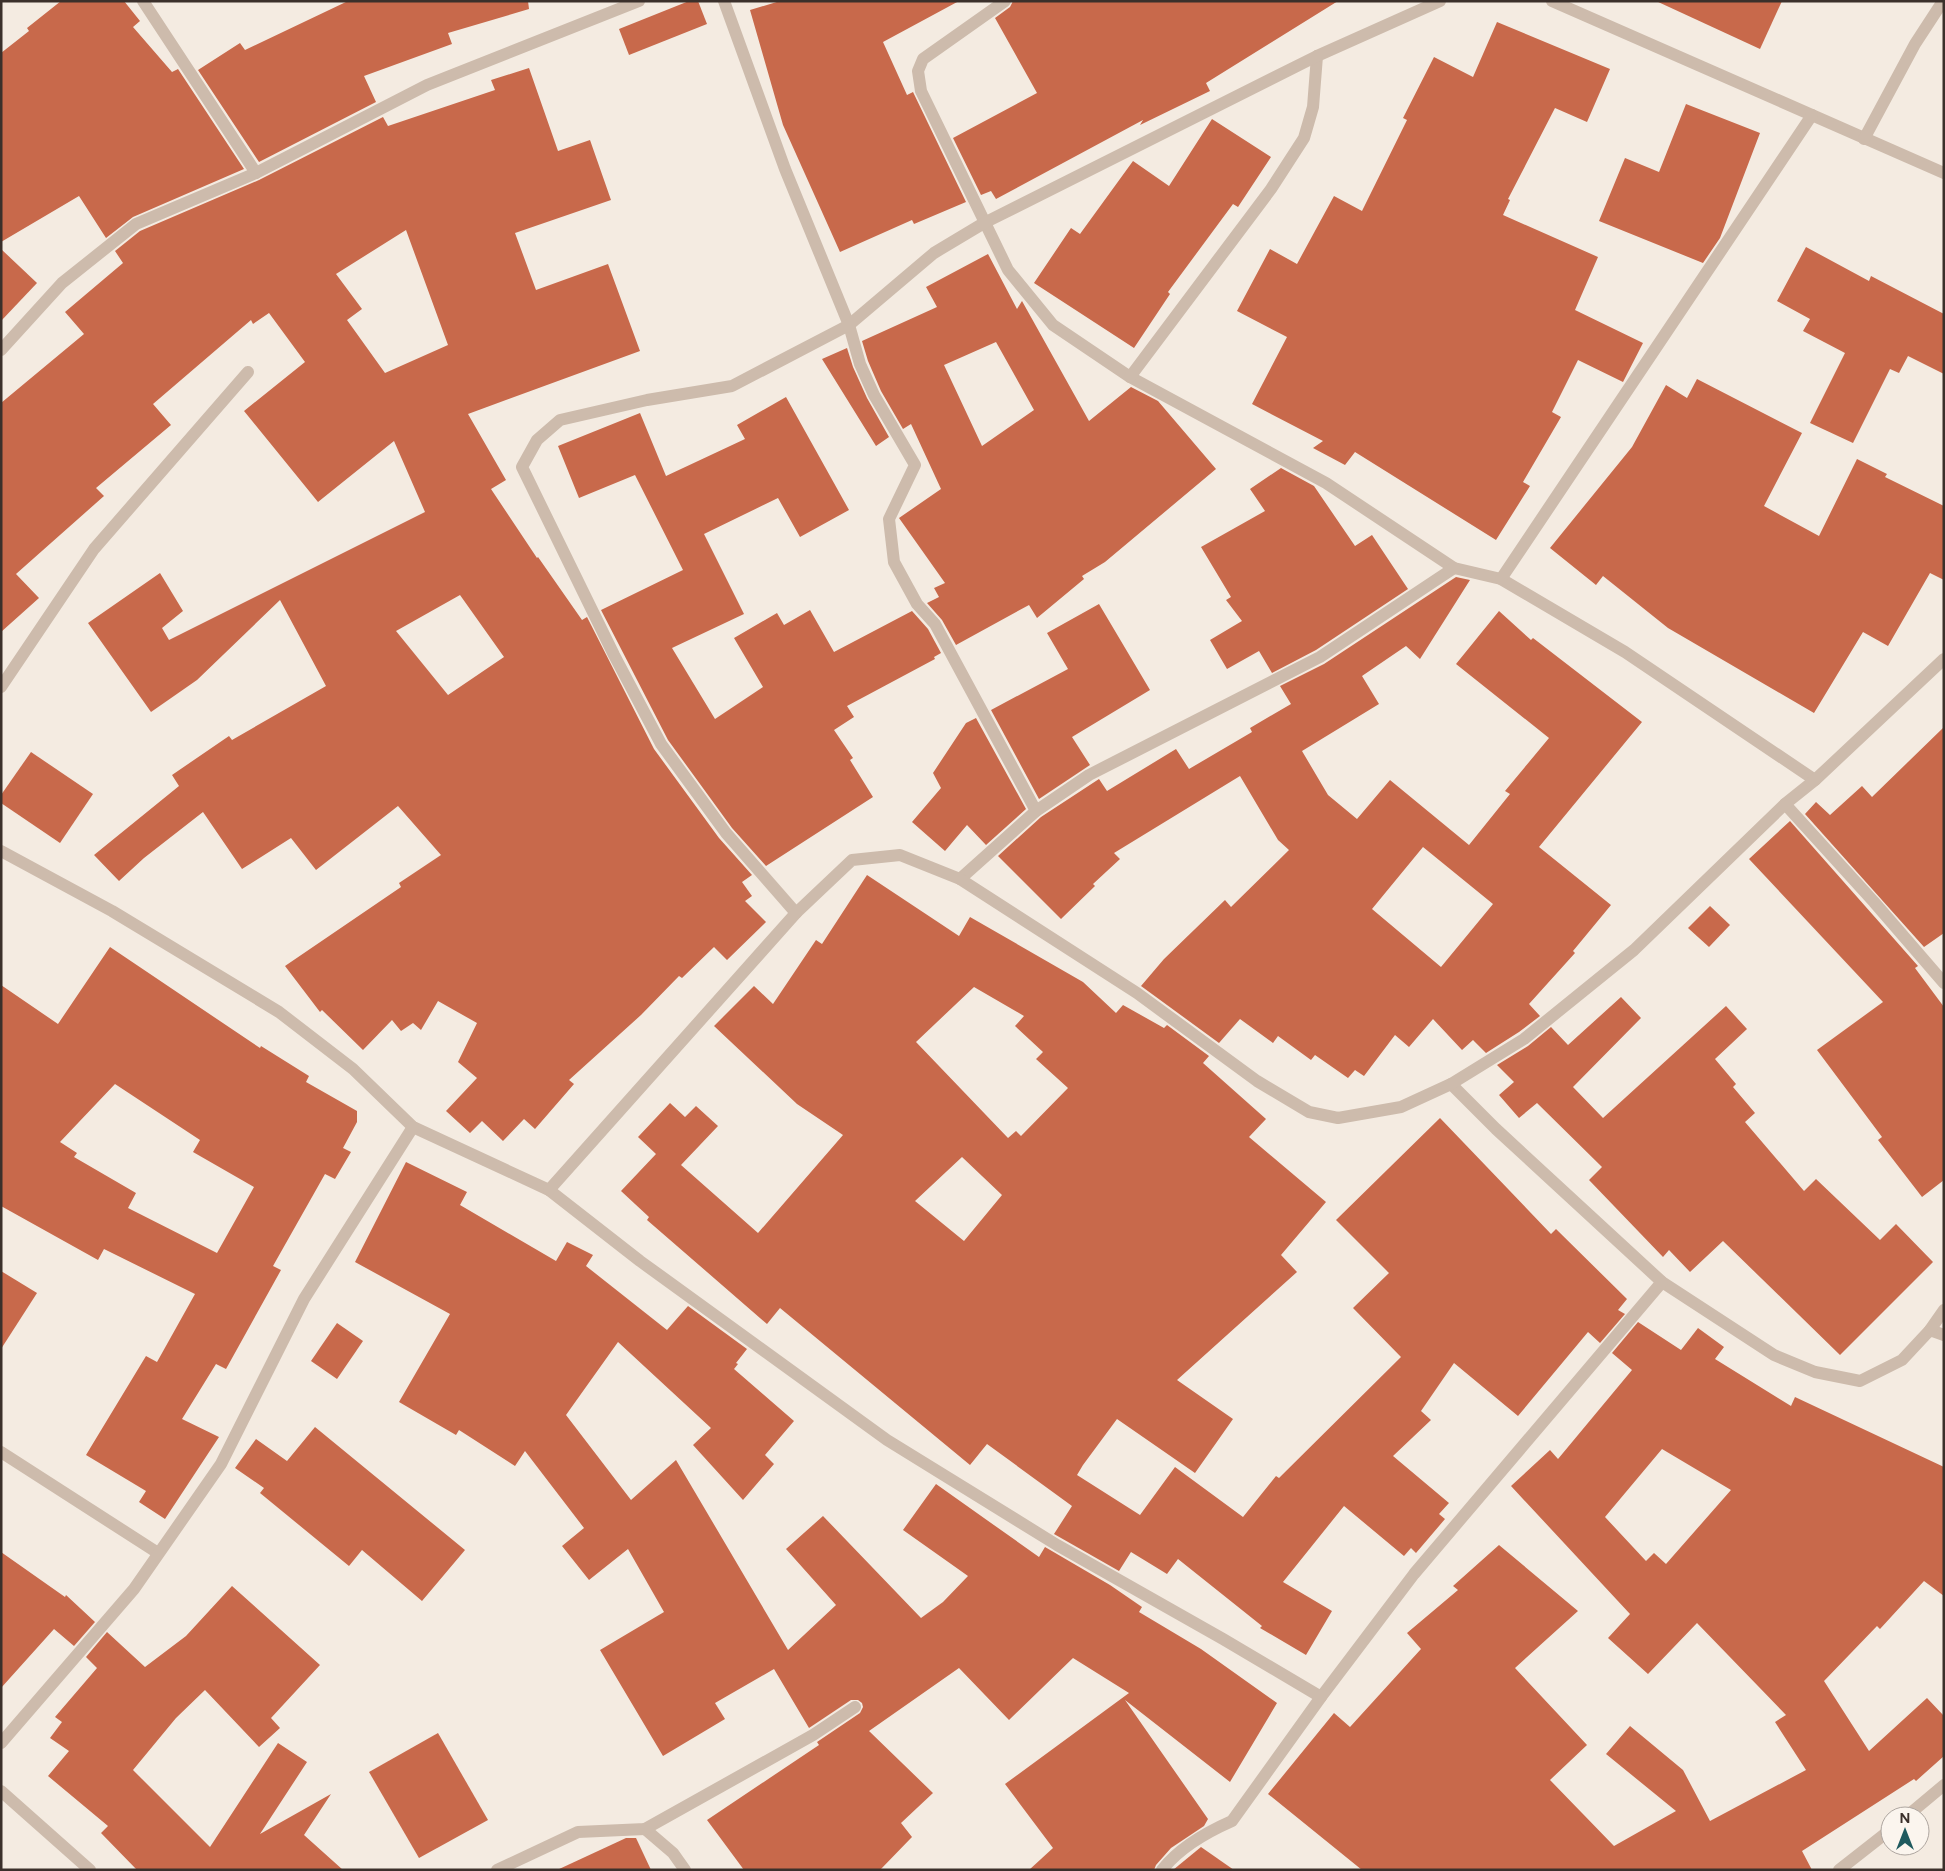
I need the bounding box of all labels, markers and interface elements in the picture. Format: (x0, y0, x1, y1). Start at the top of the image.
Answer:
north arrow (1880, 1806, 1930, 1856)
text: N (1900, 1810, 1910, 1827)

